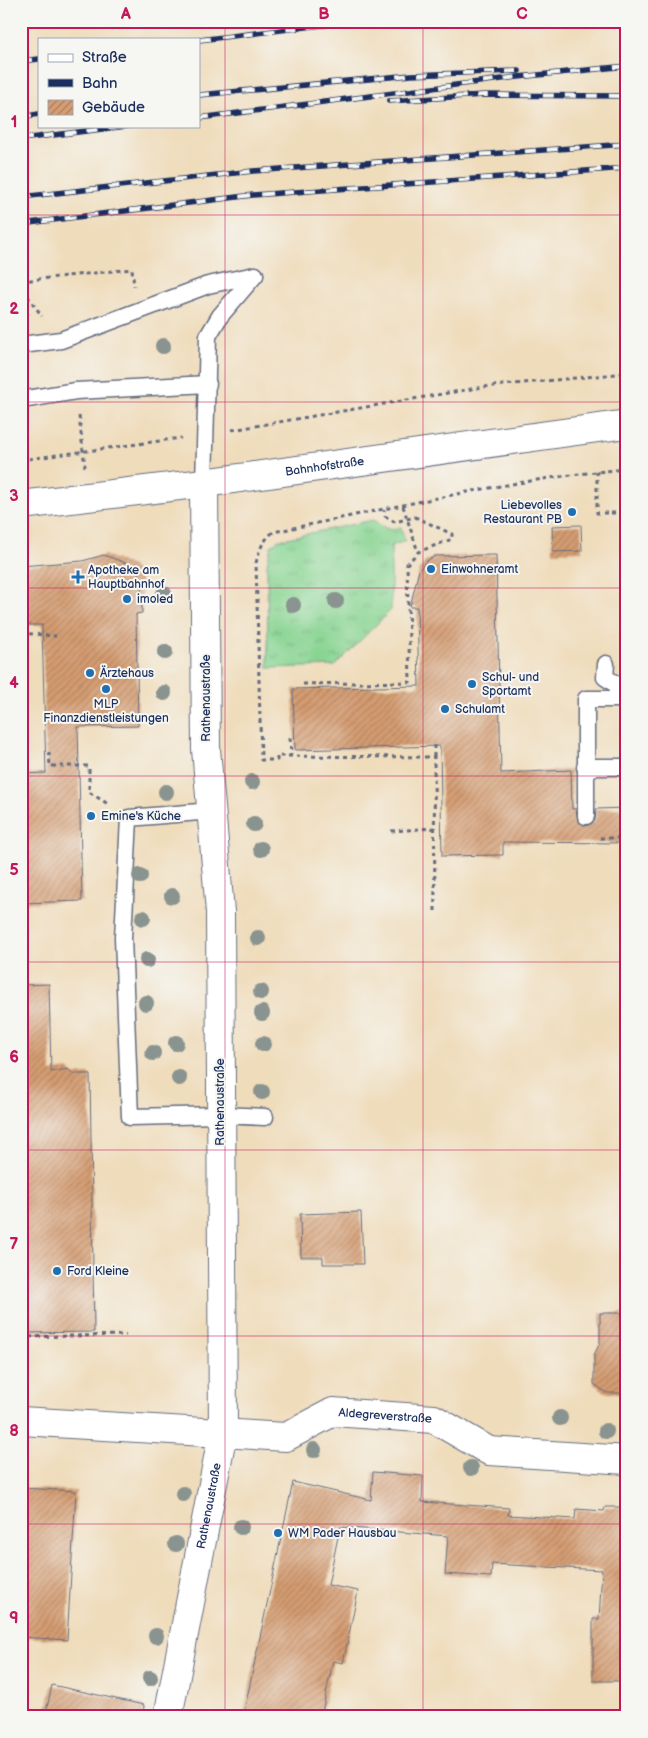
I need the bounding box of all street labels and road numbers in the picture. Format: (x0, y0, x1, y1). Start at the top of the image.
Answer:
street label: Bahnhofstraße (284, 454, 365, 480)
street label: Rathenaustraße (199, 654, 214, 742)
street label: Rathenaustraße (213, 1058, 228, 1146)
street label: Aldegreverstraße (338, 1405, 432, 1427)
street label: Rathenaustraße (194, 1462, 225, 1550)

